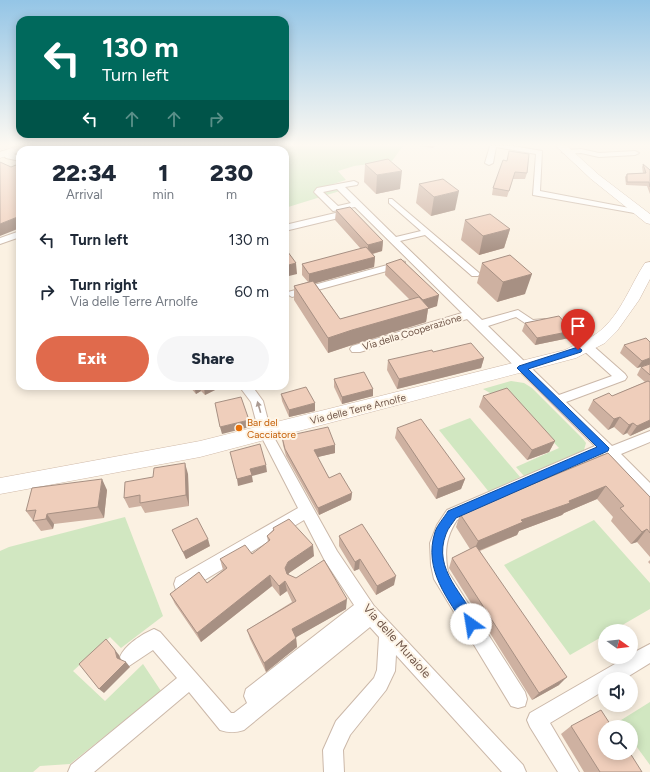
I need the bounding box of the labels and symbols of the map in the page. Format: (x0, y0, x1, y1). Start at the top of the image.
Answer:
pin (561, 309, 595, 350)
street label: Via della Cooperazione (361, 311, 464, 353)
street label: Via delle Terre Arnolfe (309, 391, 408, 427)
one-way arrow (256, 401, 262, 413)
place label: Bar del Cacciatore (247, 416, 296, 441)
marker: Bar del Cacciatore (234, 423, 244, 433)
street label: Via delle Muraiole (360, 601, 434, 681)
position arrow (450, 603, 492, 645)
north arrow (598, 624, 638, 664)

